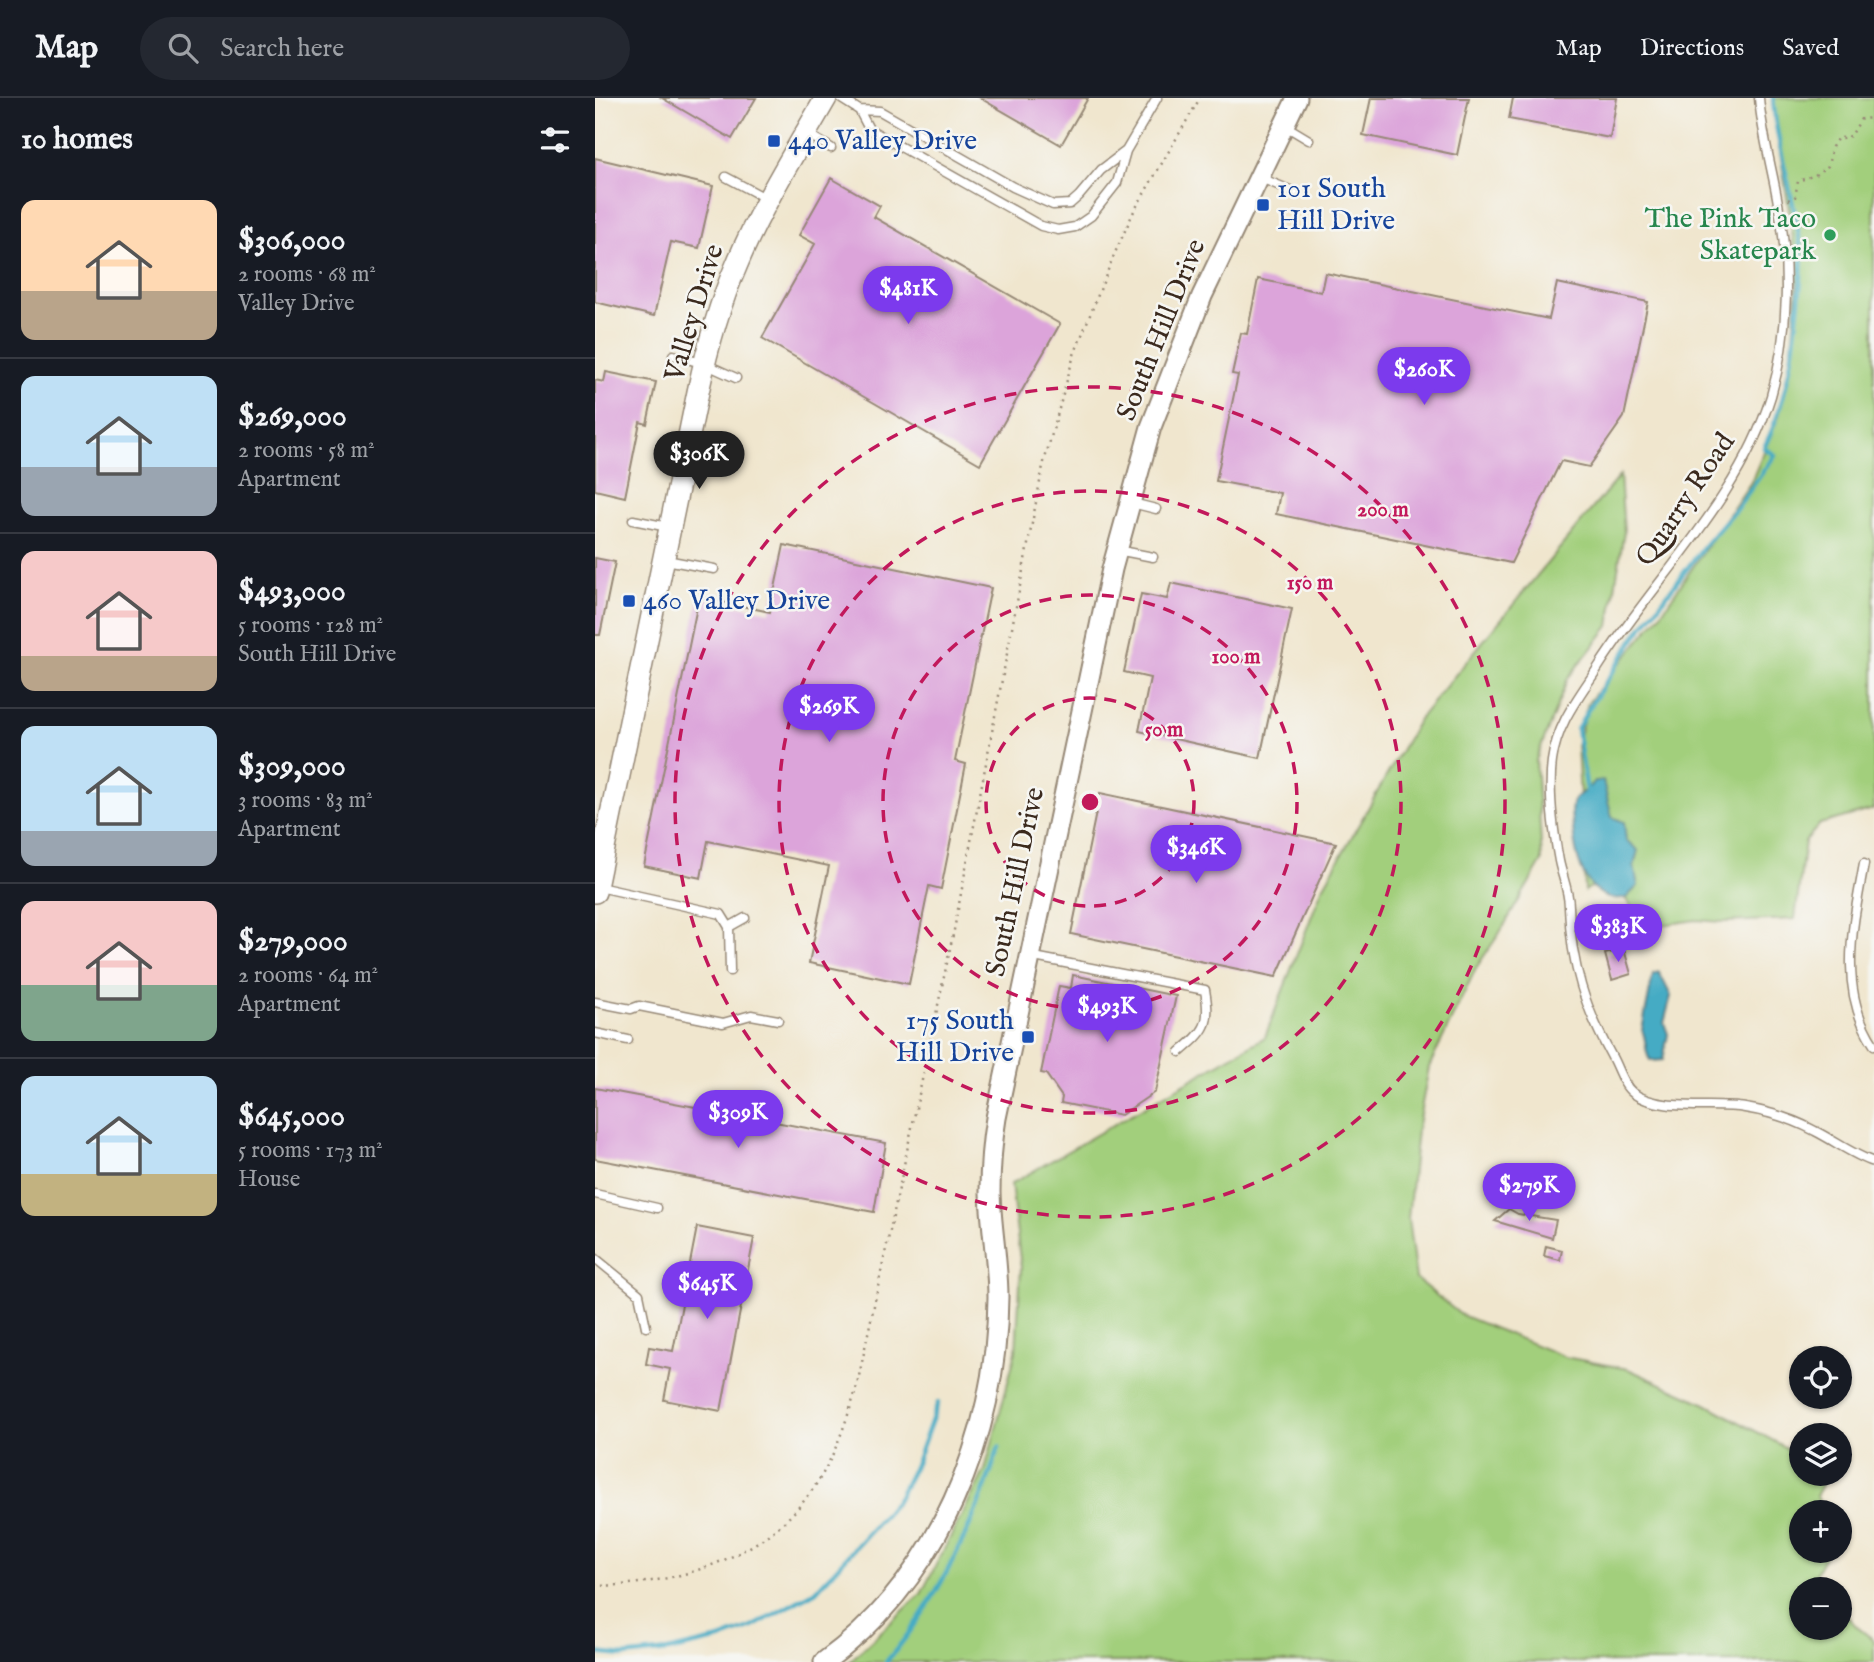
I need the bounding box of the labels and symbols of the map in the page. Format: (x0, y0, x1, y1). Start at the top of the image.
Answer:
place label: 440 Valley Drive (788, 124, 977, 159)
marker: 440 Valley Drive (766, 133, 782, 149)
place label: 101 South Hill Drive (1277, 172, 1395, 239)
marker: 101 South Hill Drive (1255, 197, 1271, 213)
place label: The Pink Taco Skatepark (1645, 202, 1817, 269)
marker: The Pink Taco Skatepark (1822, 227, 1838, 243)
street label: South Hill Drive (1110, 234, 1214, 426)
street label: Valley Drive (657, 240, 733, 387)
pin: $481K (859, 266, 957, 326)
pin: $260K (1375, 348, 1473, 407)
street label: Quarry Road (1629, 427, 1743, 573)
pin: $306K (650, 432, 748, 491)
text: 200 m (1357, 497, 1409, 524)
text: 150 m (1287, 570, 1334, 597)
place label: 460 Valley Drive (643, 584, 830, 619)
marker: 460 Valley Drive (621, 593, 637, 609)
text: 100 m (1211, 644, 1261, 671)
pin: $269K (780, 684, 878, 744)
text: 50 m (1145, 717, 1184, 744)
street label: South Hill Drive (979, 784, 1053, 980)
centre of rings (1078, 790, 1102, 814)
pin: $346K (1147, 826, 1245, 885)
pin: $383K (1569, 904, 1667, 964)
pin: $493K (1058, 984, 1156, 1044)
place label: 175 South Hill Drive (896, 1004, 1014, 1071)
marker: 175 South Hill Drive (1020, 1029, 1036, 1045)
pin: $309K (689, 1090, 787, 1150)
pin: $279K (1480, 1164, 1578, 1223)
pin: $645K (658, 1262, 756, 1321)

